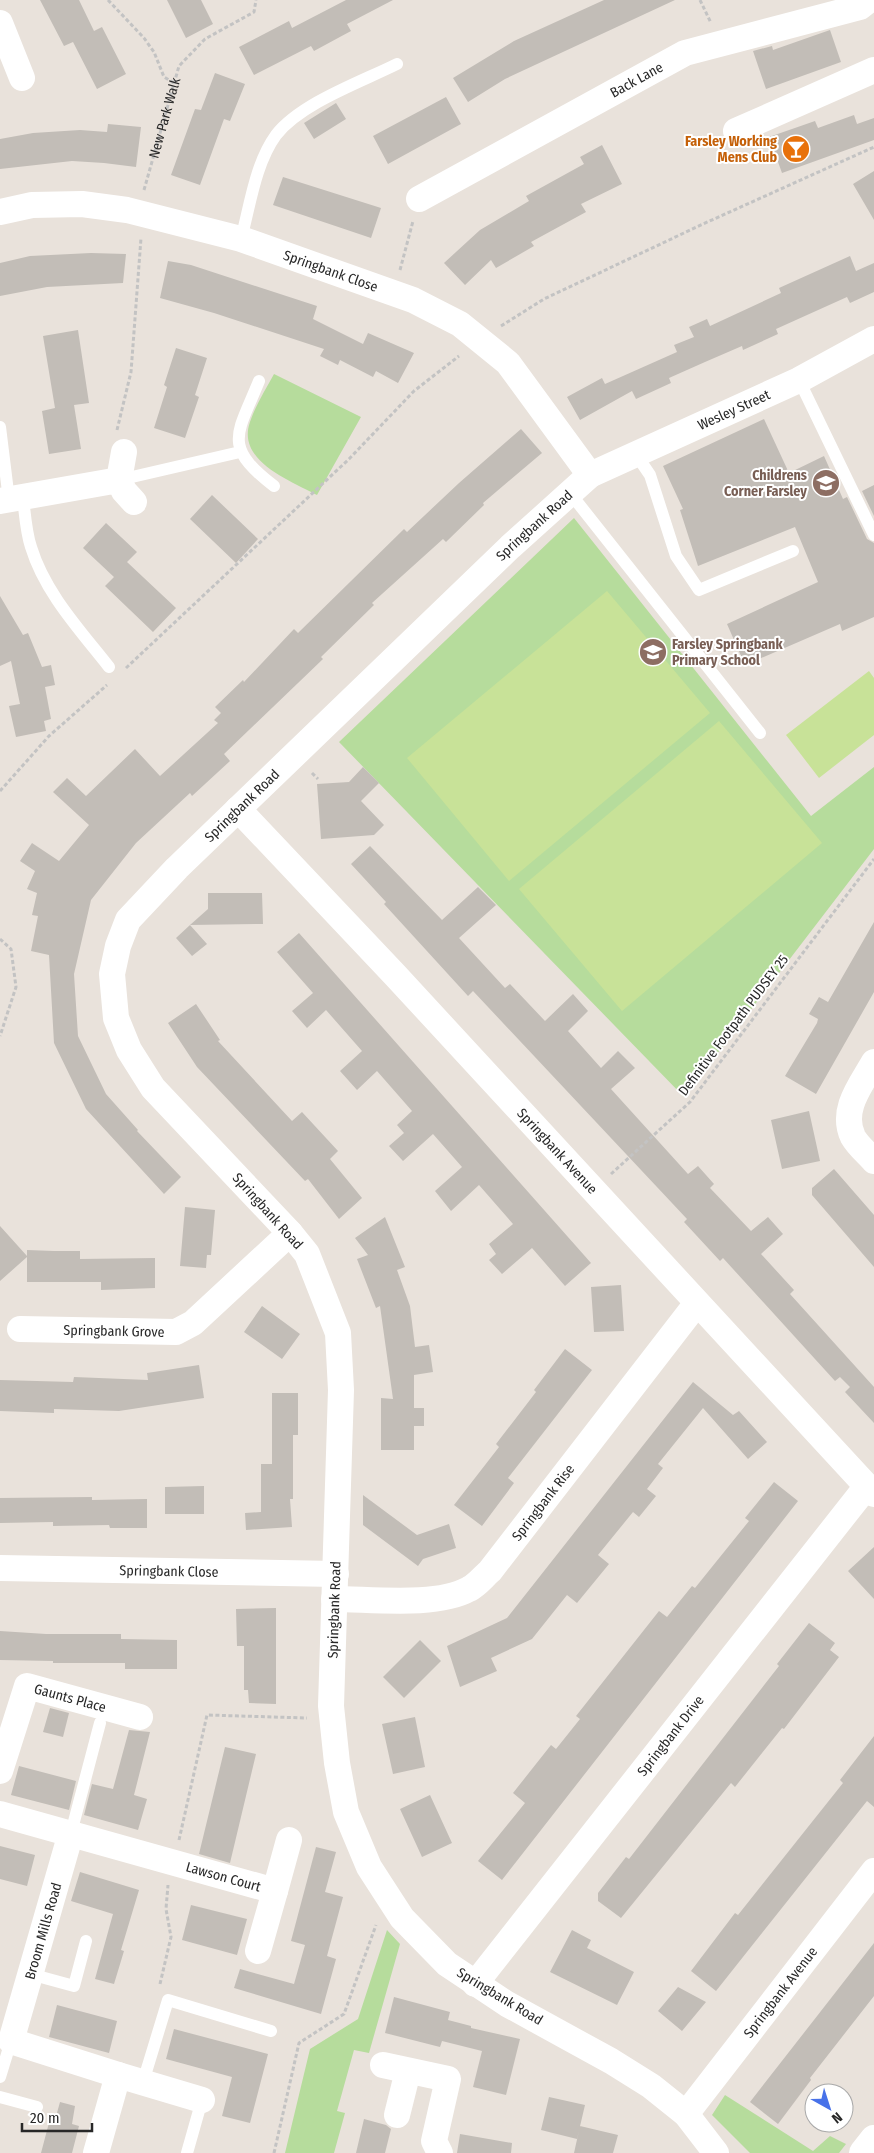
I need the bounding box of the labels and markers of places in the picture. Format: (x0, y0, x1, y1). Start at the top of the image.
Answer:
place label: Farsley Working Mens Club (685, 133, 777, 166)
bar icon: Farsley Working Mens Club (781, 134, 811, 164)
place label: Childrens Corner Farsley (724, 467, 807, 500)
school or university icon: Childrens Corner Farsley (811, 468, 841, 498)
place label: Farsley Springbank Primary School (672, 636, 783, 669)
school or university icon: Farsley Springbank Primary School (638, 637, 668, 667)

